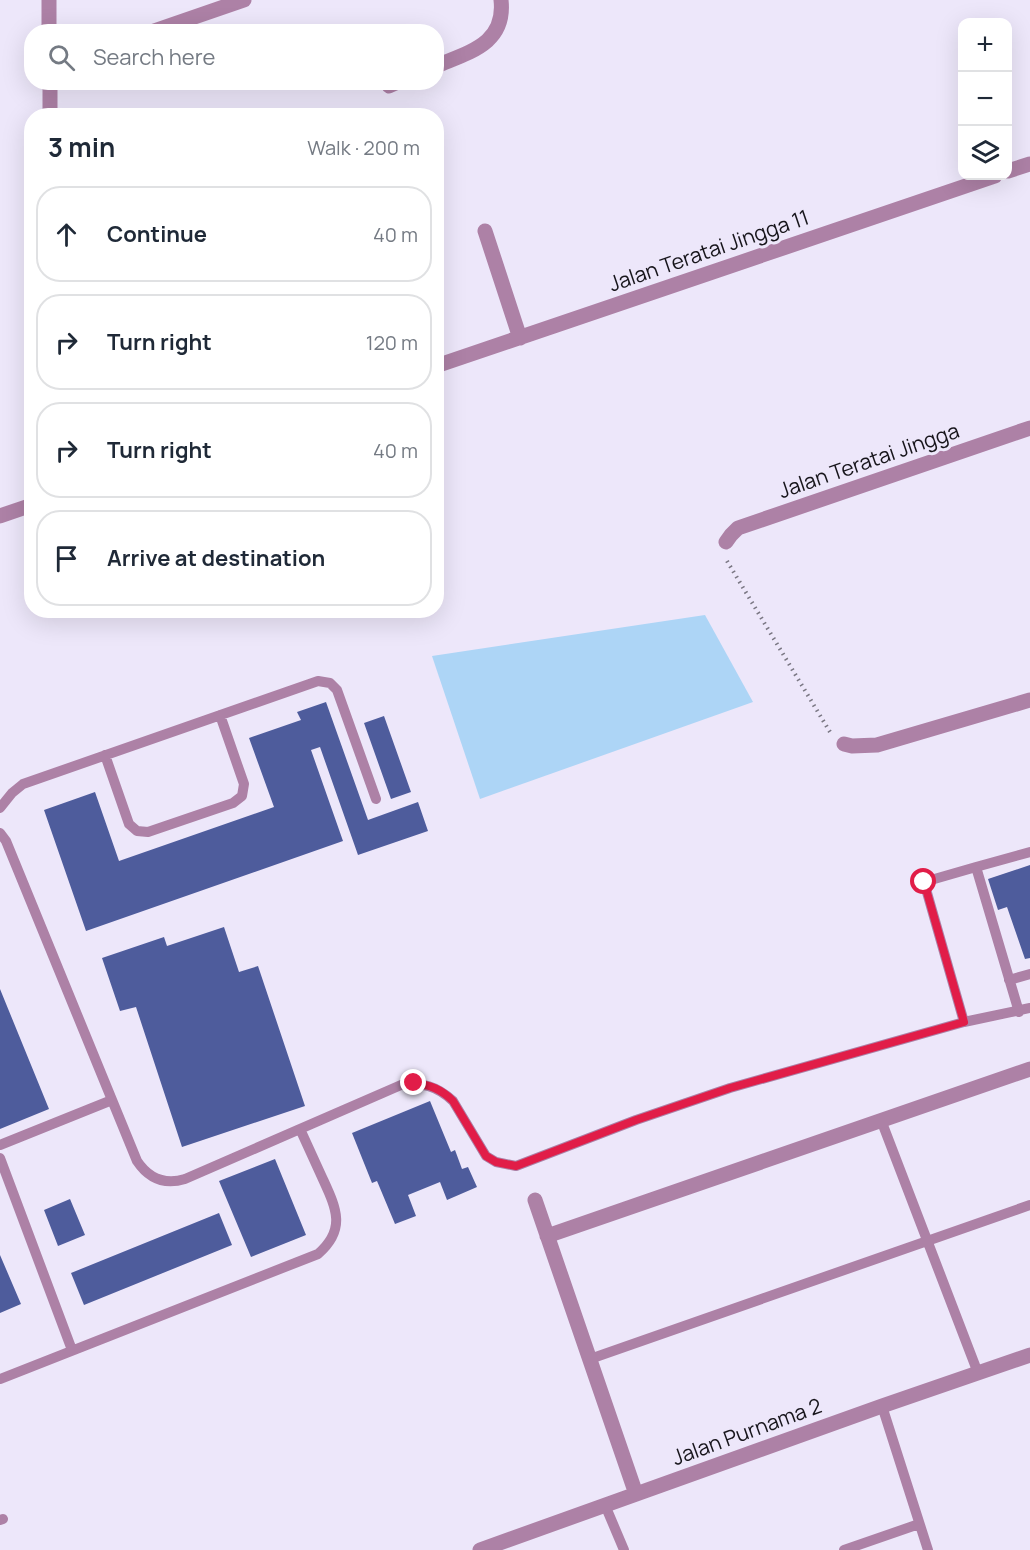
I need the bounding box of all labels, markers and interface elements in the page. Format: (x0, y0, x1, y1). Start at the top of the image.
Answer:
map controls (958, 18, 1012, 180)
button: + (958, 18, 1012, 72)
search box (24, 24, 444, 90)
icon: search (45, 41, 78, 74)
text: Search here (93, 42, 215, 72)
button: − (958, 72, 1012, 126)
button: layers (958, 126, 1012, 180)
text: 3 min (48, 129, 115, 165)
text: Walk · 200 m (307, 134, 420, 161)
street label: Jalan Teratai Jingga 11 (605, 203, 813, 297)
icon: ahead (50, 218, 83, 251)
text: Continue (107, 219, 207, 249)
text: 40 m (373, 221, 418, 248)
icon: right (50, 326, 83, 359)
text: Turn right (107, 327, 212, 357)
text: 120 m (366, 329, 418, 356)
street label: Jalan Teratai Jingga (775, 416, 963, 504)
icon: right (50, 434, 83, 467)
text: Turn right (107, 435, 212, 465)
text: 40 m (373, 437, 418, 464)
icon: arrive (50, 542, 83, 575)
text: Arrive at destination (107, 543, 325, 573)
route start (910, 868, 936, 894)
route end (400, 1069, 426, 1095)
street label: Jalan Purnama 2 (668, 1391, 825, 1471)

